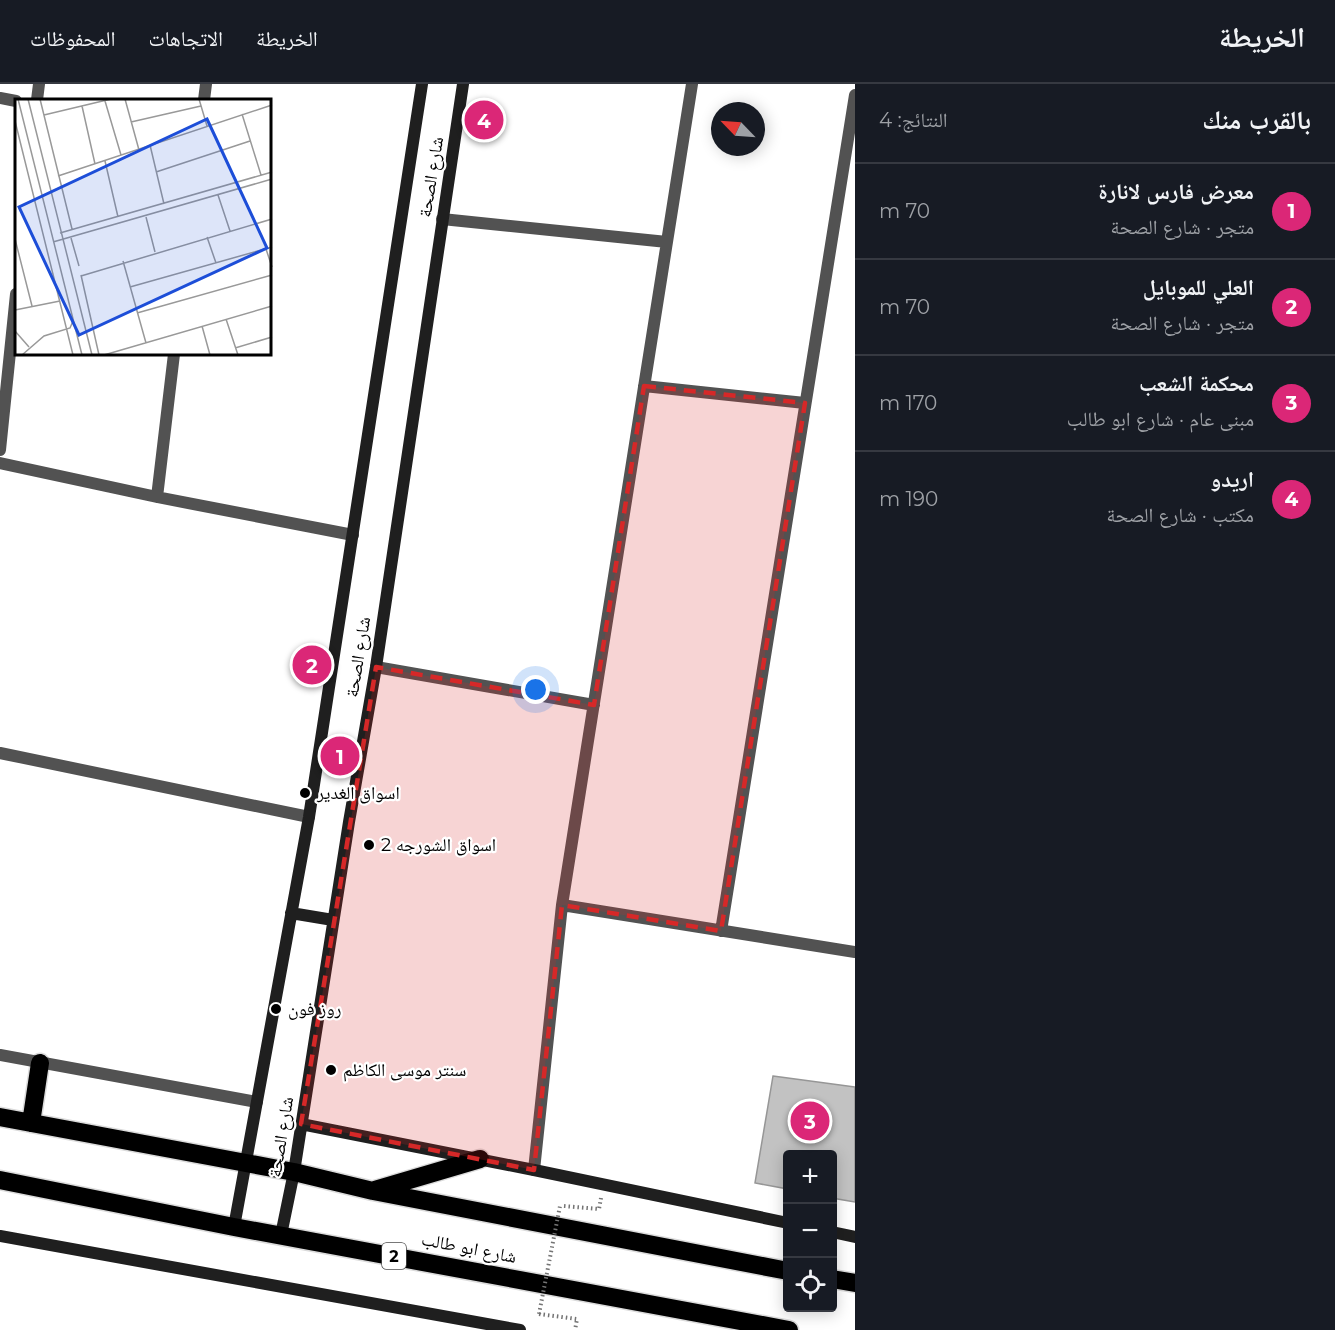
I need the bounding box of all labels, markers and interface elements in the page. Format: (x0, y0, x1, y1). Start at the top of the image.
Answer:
text: الخريطة (1219, 20, 1305, 54)
text: المحفوظات (30, 26, 115, 51)
text: الاتجاهات (148, 26, 223, 51)
text: الخريطة (256, 26, 318, 51)
pin: 4 (464, 98, 504, 142)
inset map (15, 99, 272, 356)
north arrow (711, 102, 765, 156)
text: بالقرب منك (1202, 104, 1311, 136)
text: النتائج: 4 (879, 108, 948, 132)
street label: شارع الصحة (414, 135, 448, 219)
text: معرض فارس لانارة (1098, 178, 1254, 205)
text: 70 m (879, 199, 930, 223)
text: 1 (1288, 199, 1295, 223)
text: متجر · شارع الصحة (1111, 215, 1254, 239)
text: العلي للموبايل (1143, 274, 1254, 301)
text: 70 m (879, 295, 930, 319)
text: 2 (1286, 295, 1297, 319)
text: متجر · شارع الصحة (1111, 311, 1254, 335)
text: محكمة الشعب (1139, 370, 1254, 397)
text: 170 m (879, 391, 937, 415)
text: 3 (1286, 391, 1297, 415)
text: مبنى عام · شارع ابو طالب (1067, 407, 1254, 431)
text: اريدو (1210, 466, 1254, 493)
text: 190 m (879, 487, 938, 511)
text: 4 (1285, 487, 1298, 511)
text: مكتب · شارع الصحة (1106, 503, 1254, 527)
street label: شارع الصحة (341, 615, 375, 699)
pin: 2 (292, 642, 332, 688)
your location (521, 675, 550, 704)
pin: 1 (320, 734, 360, 778)
place label: اسواق الغدير (316, 782, 400, 804)
marker: اسواق الغدير (298, 786, 312, 800)
place label: اسواق الشورجه 2 (381, 834, 496, 856)
marker: اسواق الشورجه 2 (362, 838, 376, 852)
place label: روز فون (288, 998, 342, 1020)
marker: روز فون (269, 1002, 283, 1016)
place label: سنتر موسى الكاظم (343, 1059, 466, 1082)
marker: سنتر موسى الكاظم (324, 1063, 338, 1077)
street label: شارع الصحة (264, 1095, 298, 1179)
pin: 3 (790, 1098, 830, 1144)
map controls (783, 1150, 837, 1312)
button: + (783, 1150, 837, 1204)
button: − (783, 1204, 837, 1258)
street label: شارع ابو طالب (420, 1228, 518, 1268)
road number: 2 (382, 1243, 406, 1269)
button: locate (783, 1258, 837, 1312)

